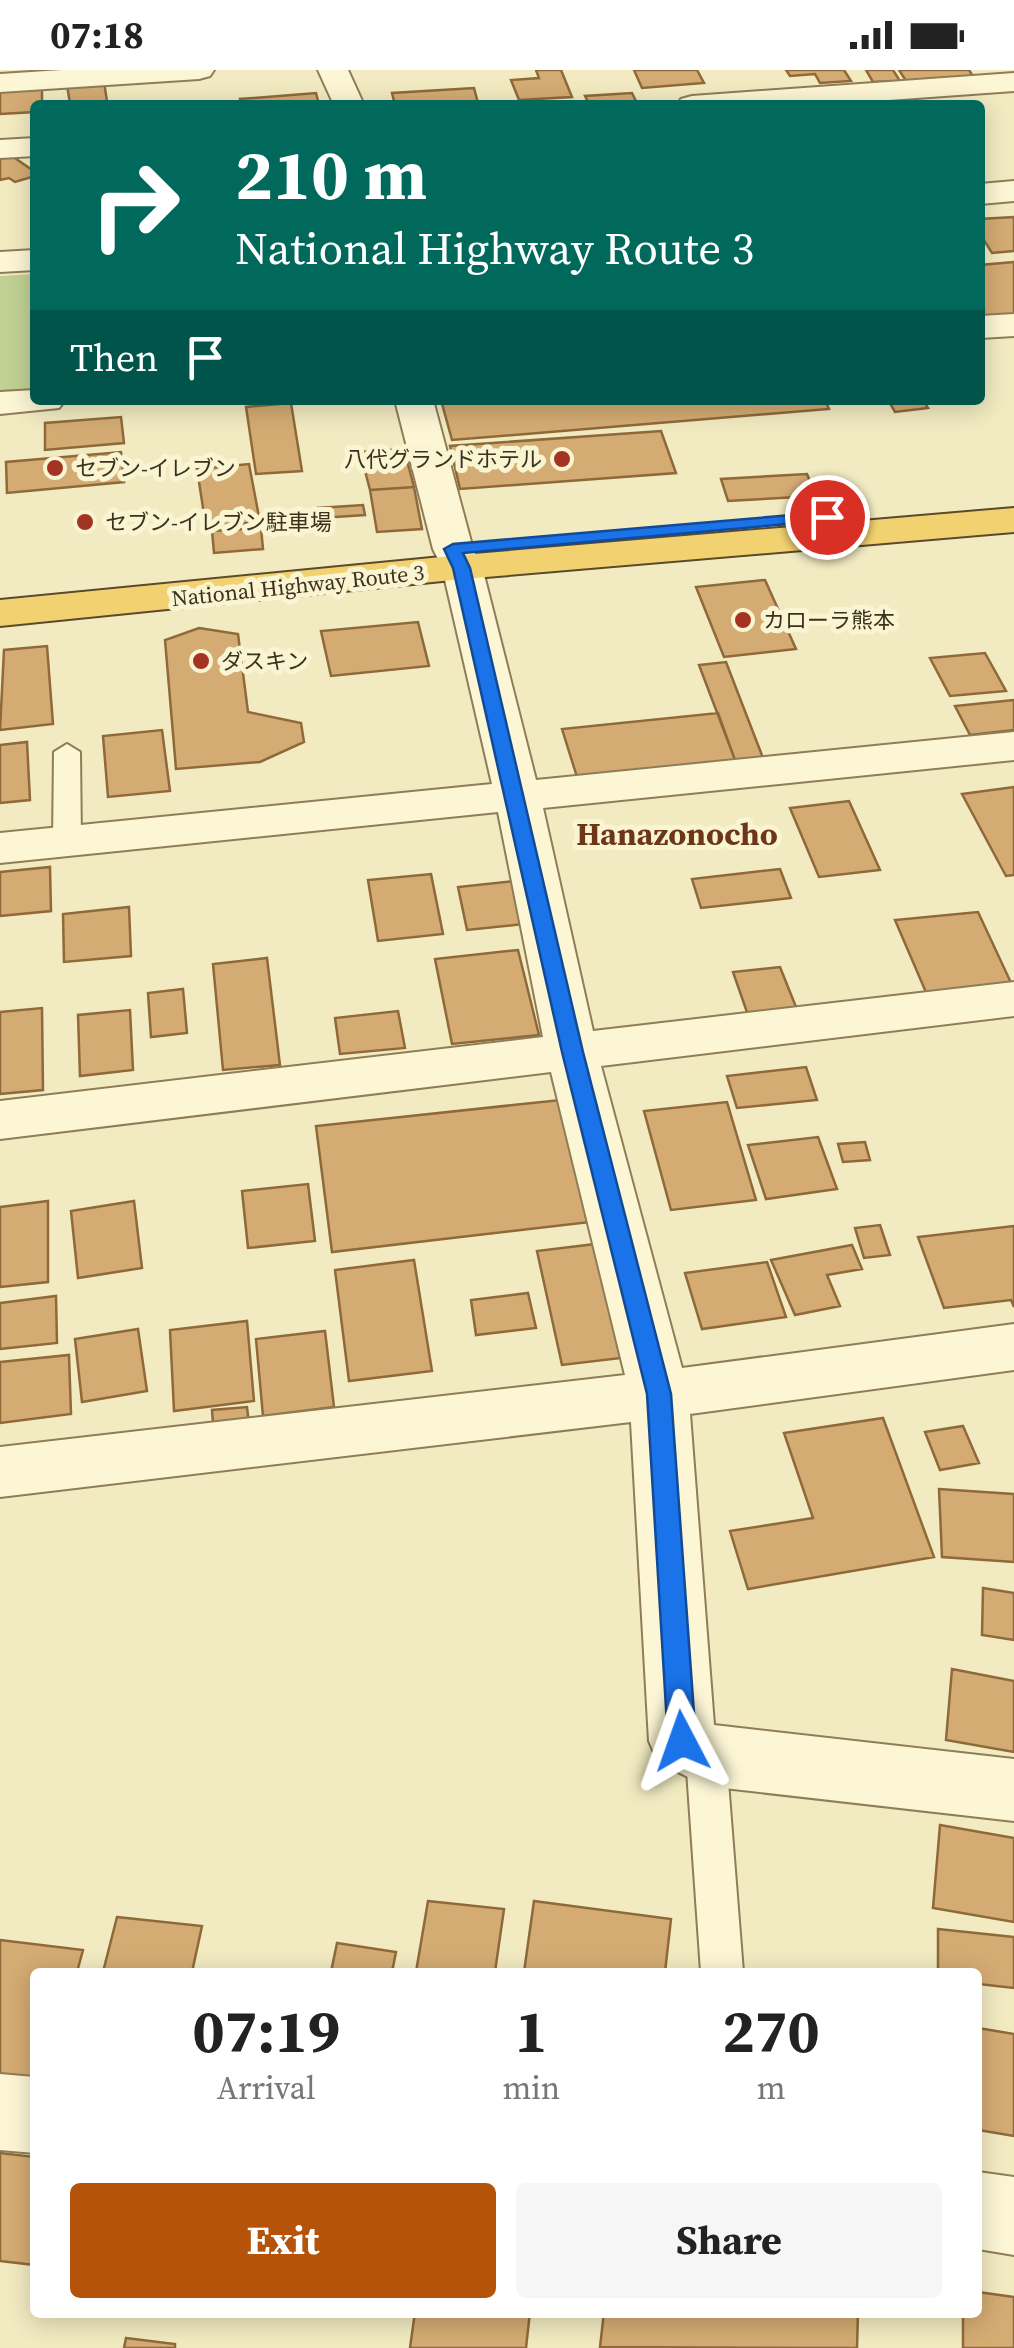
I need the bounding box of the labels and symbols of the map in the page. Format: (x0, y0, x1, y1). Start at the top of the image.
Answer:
place label: 八代グランドホテル (344, 444, 542, 474)
marker: 八代グランドホテル (551, 448, 573, 470)
place label: セブン-イレブン (75, 453, 236, 483)
marker: セブン-イレブン (44, 457, 66, 479)
pin (785, 475, 870, 560)
place label: セブン-イレブン駐車場 (105, 507, 332, 537)
marker: セブン-イレブン駐車場 (74, 511, 96, 533)
street label: National Highway Route 3 (170, 557, 426, 613)
place label: カローラ熊本 (763, 605, 895, 635)
marker: カローラ熊本 (732, 609, 754, 631)
place label: ダスキン (221, 646, 308, 676)
marker: ダスキン (190, 650, 212, 672)
district label: Hanazonocho (576, 812, 778, 856)
position arrow (630, 1689, 734, 1793)

